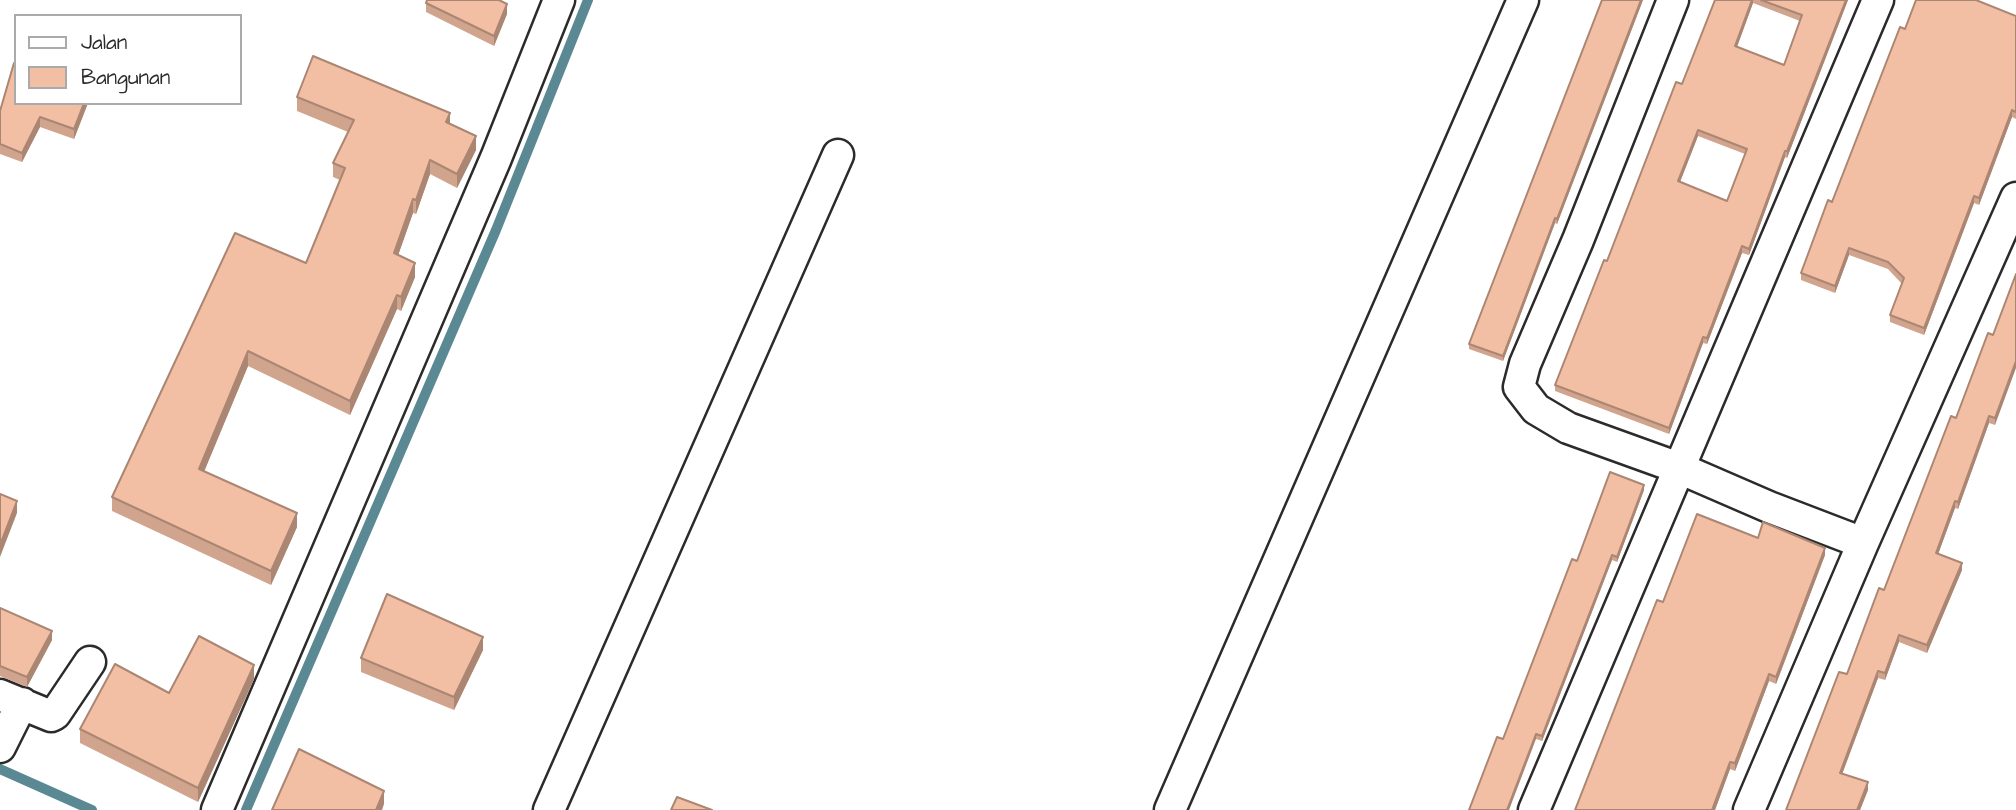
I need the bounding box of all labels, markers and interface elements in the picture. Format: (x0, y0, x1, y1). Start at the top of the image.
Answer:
legend (14, 14, 242, 105)
text: Jalan (81, 28, 127, 57)
text: Bangunan (81, 63, 170, 92)

